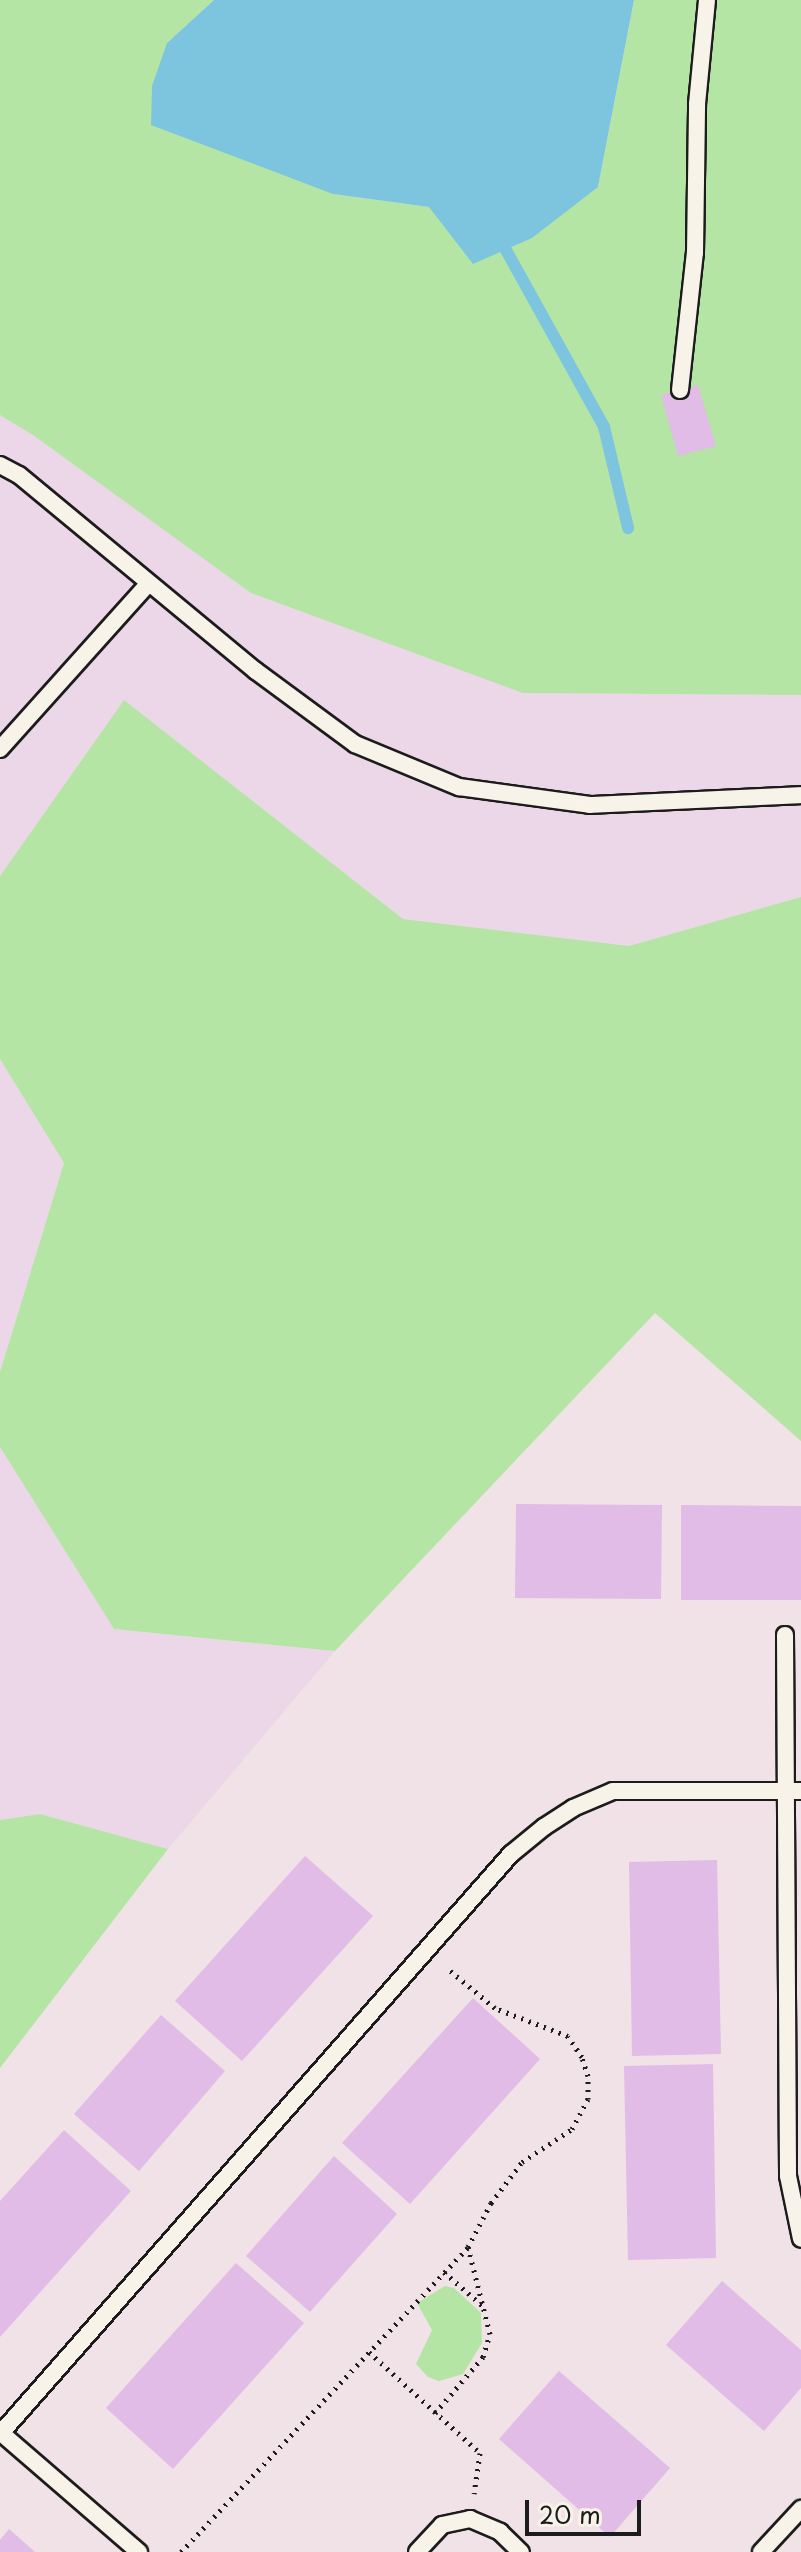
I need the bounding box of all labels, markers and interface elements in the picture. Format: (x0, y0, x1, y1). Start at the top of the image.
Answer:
scale bar (529, 2484, 645, 2534)
text: 20 m (539, 2496, 601, 2532)

